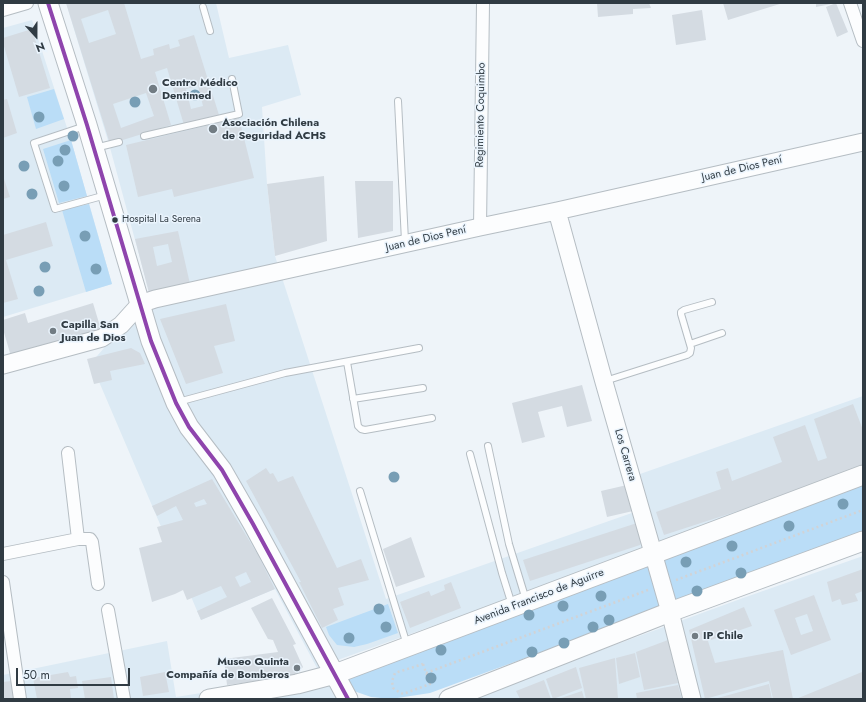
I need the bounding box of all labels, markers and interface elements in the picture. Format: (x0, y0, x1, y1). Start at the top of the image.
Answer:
north arrow (16, 16, 56, 56)
text: N (33, 38, 47, 56)
street label: Regimiento Coquimbo (473, 62, 489, 168)
place label: Centro Médico Dentimed (162, 76, 238, 102)
marker: Centro Médico Dentimed (147, 83, 159, 95)
place label: Asociación Chilena de Seguridad ACHS (222, 116, 326, 142)
marker: Asociación Chilena de Seguridad ACHS (207, 123, 219, 135)
street label: Juan de Dios Pení (701, 153, 783, 185)
place label: Hospital La Serena (122, 214, 201, 226)
marker: Hospital La Serena (110, 215, 120, 225)
street label: Juan de Dios Pení (385, 223, 467, 255)
place label: Capilla San Juan de Dios (61, 318, 126, 344)
marker: Capilla San Juan de Dios (48, 326, 58, 336)
street label: Los Carrera (611, 427, 639, 483)
street label: Avenida Francisco de Aguirre (472, 566, 606, 628)
place label: IP Chile (703, 629, 743, 643)
marker: IP Chile (690, 631, 700, 641)
place label: Museo Quinta Compañía de Bomberos (166, 655, 289, 681)
scale bar (18, 660, 132, 686)
marker: Museo Quinta Compañía de Bomberos (292, 663, 302, 673)
text: 50 m (23, 666, 50, 684)

